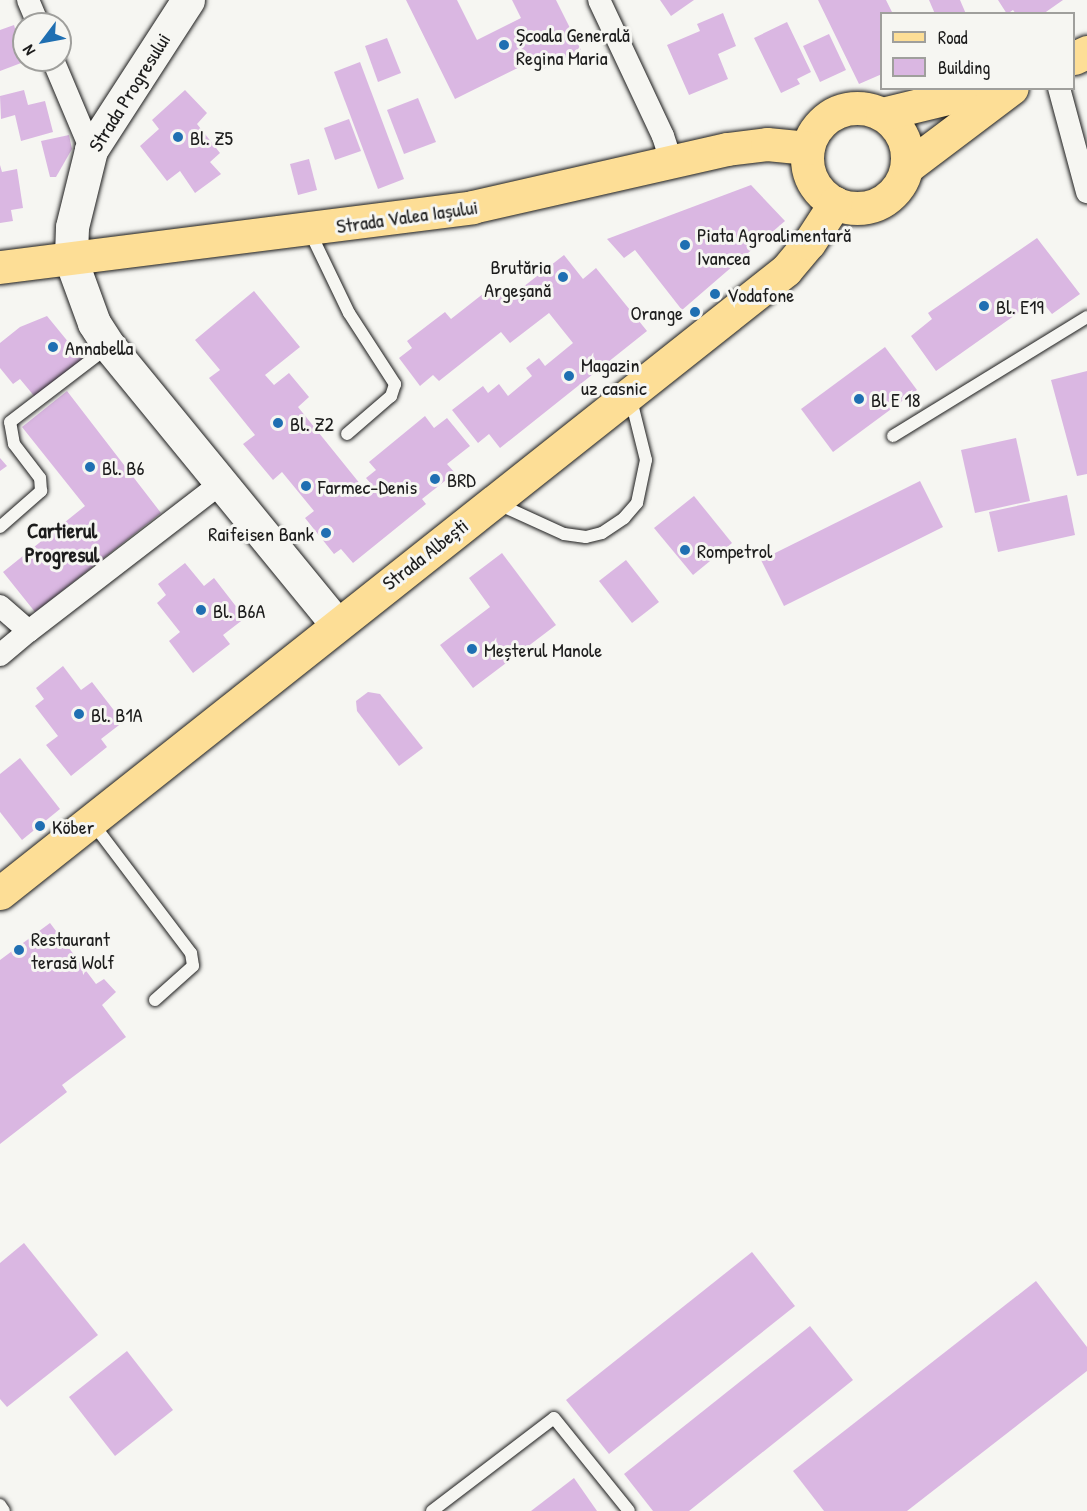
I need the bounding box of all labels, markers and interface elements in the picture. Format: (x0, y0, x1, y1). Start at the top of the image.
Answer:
north arrow (12, 12, 72, 72)
legend (880, 12, 1075, 90)
place label: Școala Generală Regina Maria (516, 22, 630, 69)
text: Road (938, 25, 968, 50)
street label: Strada Progresului (83, 28, 175, 156)
marker: Școala Generală Regina Maria (497, 38, 511, 52)
text: N (17, 41, 40, 60)
text: Building (938, 55, 990, 80)
place label: Bl. Z5 (190, 125, 233, 149)
marker: Bl. Z5 (171, 130, 185, 144)
street label: Strada Valea Iașului (335, 194, 479, 238)
place label: Piata Agroalimentară Ivancea (697, 222, 851, 269)
marker: Piata Agroalimentară Ivancea (678, 238, 692, 252)
place label: Brutăria Argeșană (484, 254, 551, 301)
marker: Brutăria Argeșană (556, 270, 570, 284)
place label: Vodafone (727, 282, 794, 306)
marker: Vodafone (708, 287, 722, 301)
place label: Bl. E19 (996, 294, 1044, 318)
marker: Bl. E19 (977, 299, 991, 313)
place label: Orange (630, 300, 683, 324)
marker: Orange (688, 305, 702, 319)
place label: Annabella (65, 335, 133, 359)
marker: Annabella (46, 340, 60, 354)
place label: Magazin uz casnic (581, 352, 647, 399)
marker: Magazin uz casnic (562, 369, 576, 383)
place label: Bl E 18 (871, 387, 920, 411)
marker: Bl E 18 (852, 392, 866, 406)
place label: Bl. Z2 (290, 411, 334, 435)
marker: Bl. Z2 (271, 416, 285, 430)
place label: Bl. B6 (102, 455, 144, 479)
marker: Bl. B6 (83, 460, 97, 474)
place label: BRD (447, 467, 476, 491)
marker: BRD (428, 472, 442, 486)
place label: Farmec-Denis (318, 474, 417, 498)
marker: Farmec-Denis (299, 479, 313, 493)
street label: Strada Albești (377, 513, 473, 595)
district label: Cartierul Progresul (25, 518, 99, 568)
place label: Raifeisen Bank (208, 521, 314, 545)
marker: Raifeisen Bank (319, 526, 333, 540)
place label: Rompetrol (697, 538, 772, 562)
marker: Rompetrol (678, 543, 692, 557)
place label: Bl. B6A (213, 598, 265, 622)
marker: Bl. B6A (194, 603, 208, 617)
place label: Meșterul Manole (484, 637, 602, 661)
marker: Meșterul Manole (465, 642, 479, 656)
place label: Bl. B1A (91, 702, 142, 726)
marker: Bl. B1A (72, 707, 86, 721)
place label: Köber (52, 814, 94, 838)
marker: Köber (33, 819, 47, 833)
place label: Restaurant terasă Wolf (31, 927, 114, 974)
marker: Restaurant terasă Wolf (12, 943, 26, 957)

